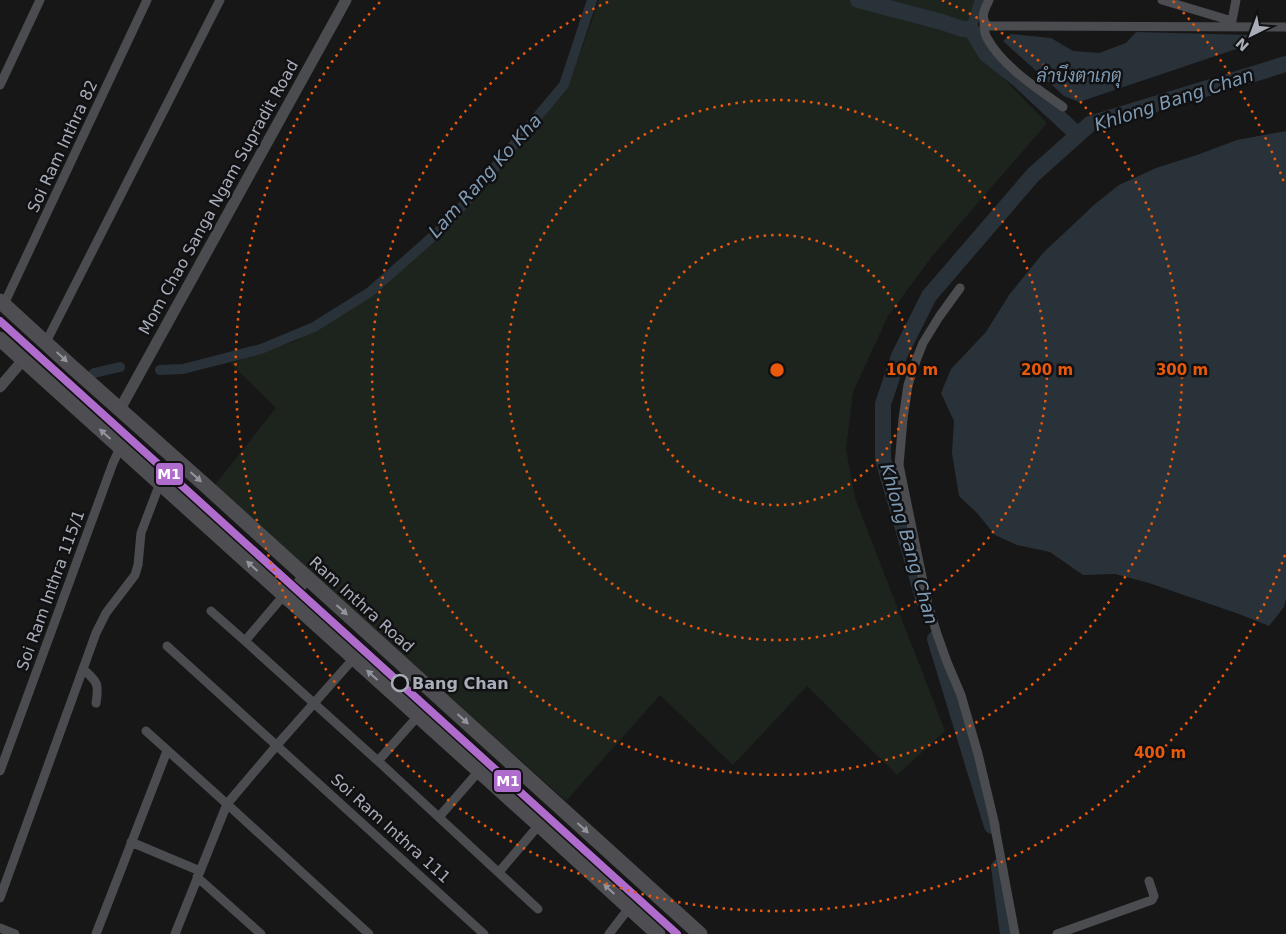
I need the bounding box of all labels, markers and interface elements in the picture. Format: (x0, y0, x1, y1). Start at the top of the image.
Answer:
north arrow (1226, 10, 1276, 60)
text: N (1233, 35, 1252, 55)
street label: Mom Chao Sanga Ngam Supradit Road (135, 57, 302, 338)
water label: ลำบึงตาเกตุ (1036, 64, 1122, 88)
water label: Khlong Bang Chan (1092, 64, 1256, 135)
street label: Soi Ram Inthra 82 (23, 77, 101, 215)
water label: Lam Rang Ko Kha (424, 110, 545, 242)
one-way arrow (55, 351, 67, 363)
centre of rings (768, 361, 786, 379)
text: 100 m (886, 361, 938, 379)
text: 200 m (1021, 361, 1073, 379)
text: 300 m (1156, 361, 1208, 379)
one-way arrow (99, 428, 111, 440)
water label: Khlong Bang Chan (876, 461, 942, 627)
line badge: M1 (155, 462, 184, 486)
text: M1 (157, 466, 181, 482)
one-way arrow (190, 471, 202, 483)
street label: Soi Ram Inthra 115/1 (13, 507, 88, 673)
street label: Ram Inthra Road (305, 552, 418, 656)
one-way arrow (246, 561, 258, 572)
one-way arrow (336, 604, 348, 616)
one-way arrow (366, 669, 379, 680)
marker: Bang Chan (391, 674, 409, 692)
place label: Bang Chan (412, 674, 509, 693)
one-way arrow (456, 713, 468, 725)
text: 400 m (1134, 744, 1186, 762)
line badge: M1 (493, 769, 522, 793)
street label: Soi Ram Inthra 111 (327, 770, 454, 887)
text: M1 (496, 773, 520, 789)
one-way arrow (577, 822, 589, 834)
one-way arrow (603, 884, 616, 895)

